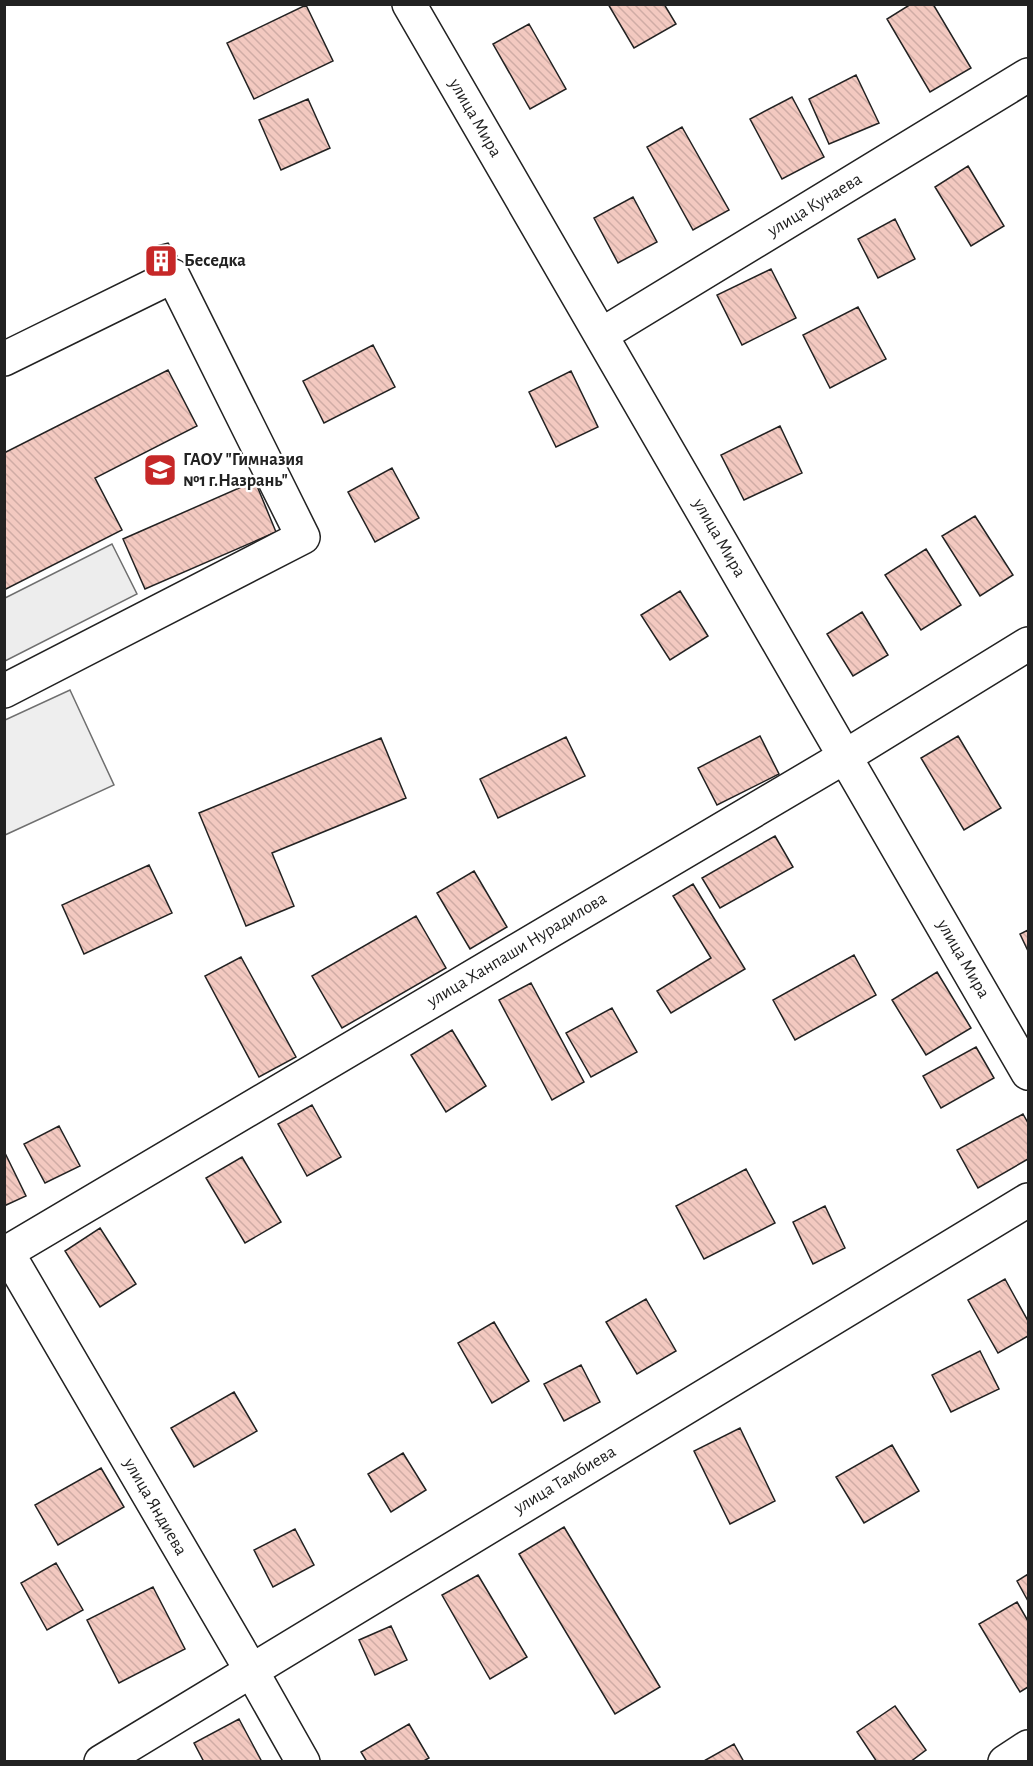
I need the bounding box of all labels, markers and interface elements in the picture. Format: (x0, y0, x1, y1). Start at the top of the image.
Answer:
street label: улица Мира (445, 75, 505, 160)
street label: улица Кунаева (764, 170, 865, 241)
building icon: Беседка (143, 243, 179, 279)
place label: Беседка (184, 252, 246, 270)
place label: ГАОУ "Гимназия №1 г.Назрань" (183, 451, 304, 490)
school or university icon: ГАОУ "Гимназия №1 г.Назрань" (142, 452, 178, 488)
street label: улица Мира (689, 495, 749, 580)
street label: улица Ханпаши Нурадилова (423, 889, 610, 1011)
street label: улица Мира (933, 916, 993, 1001)
street label: улица Тамбиева (510, 1442, 619, 1518)
street label: улица Яндиева (119, 1454, 190, 1559)

